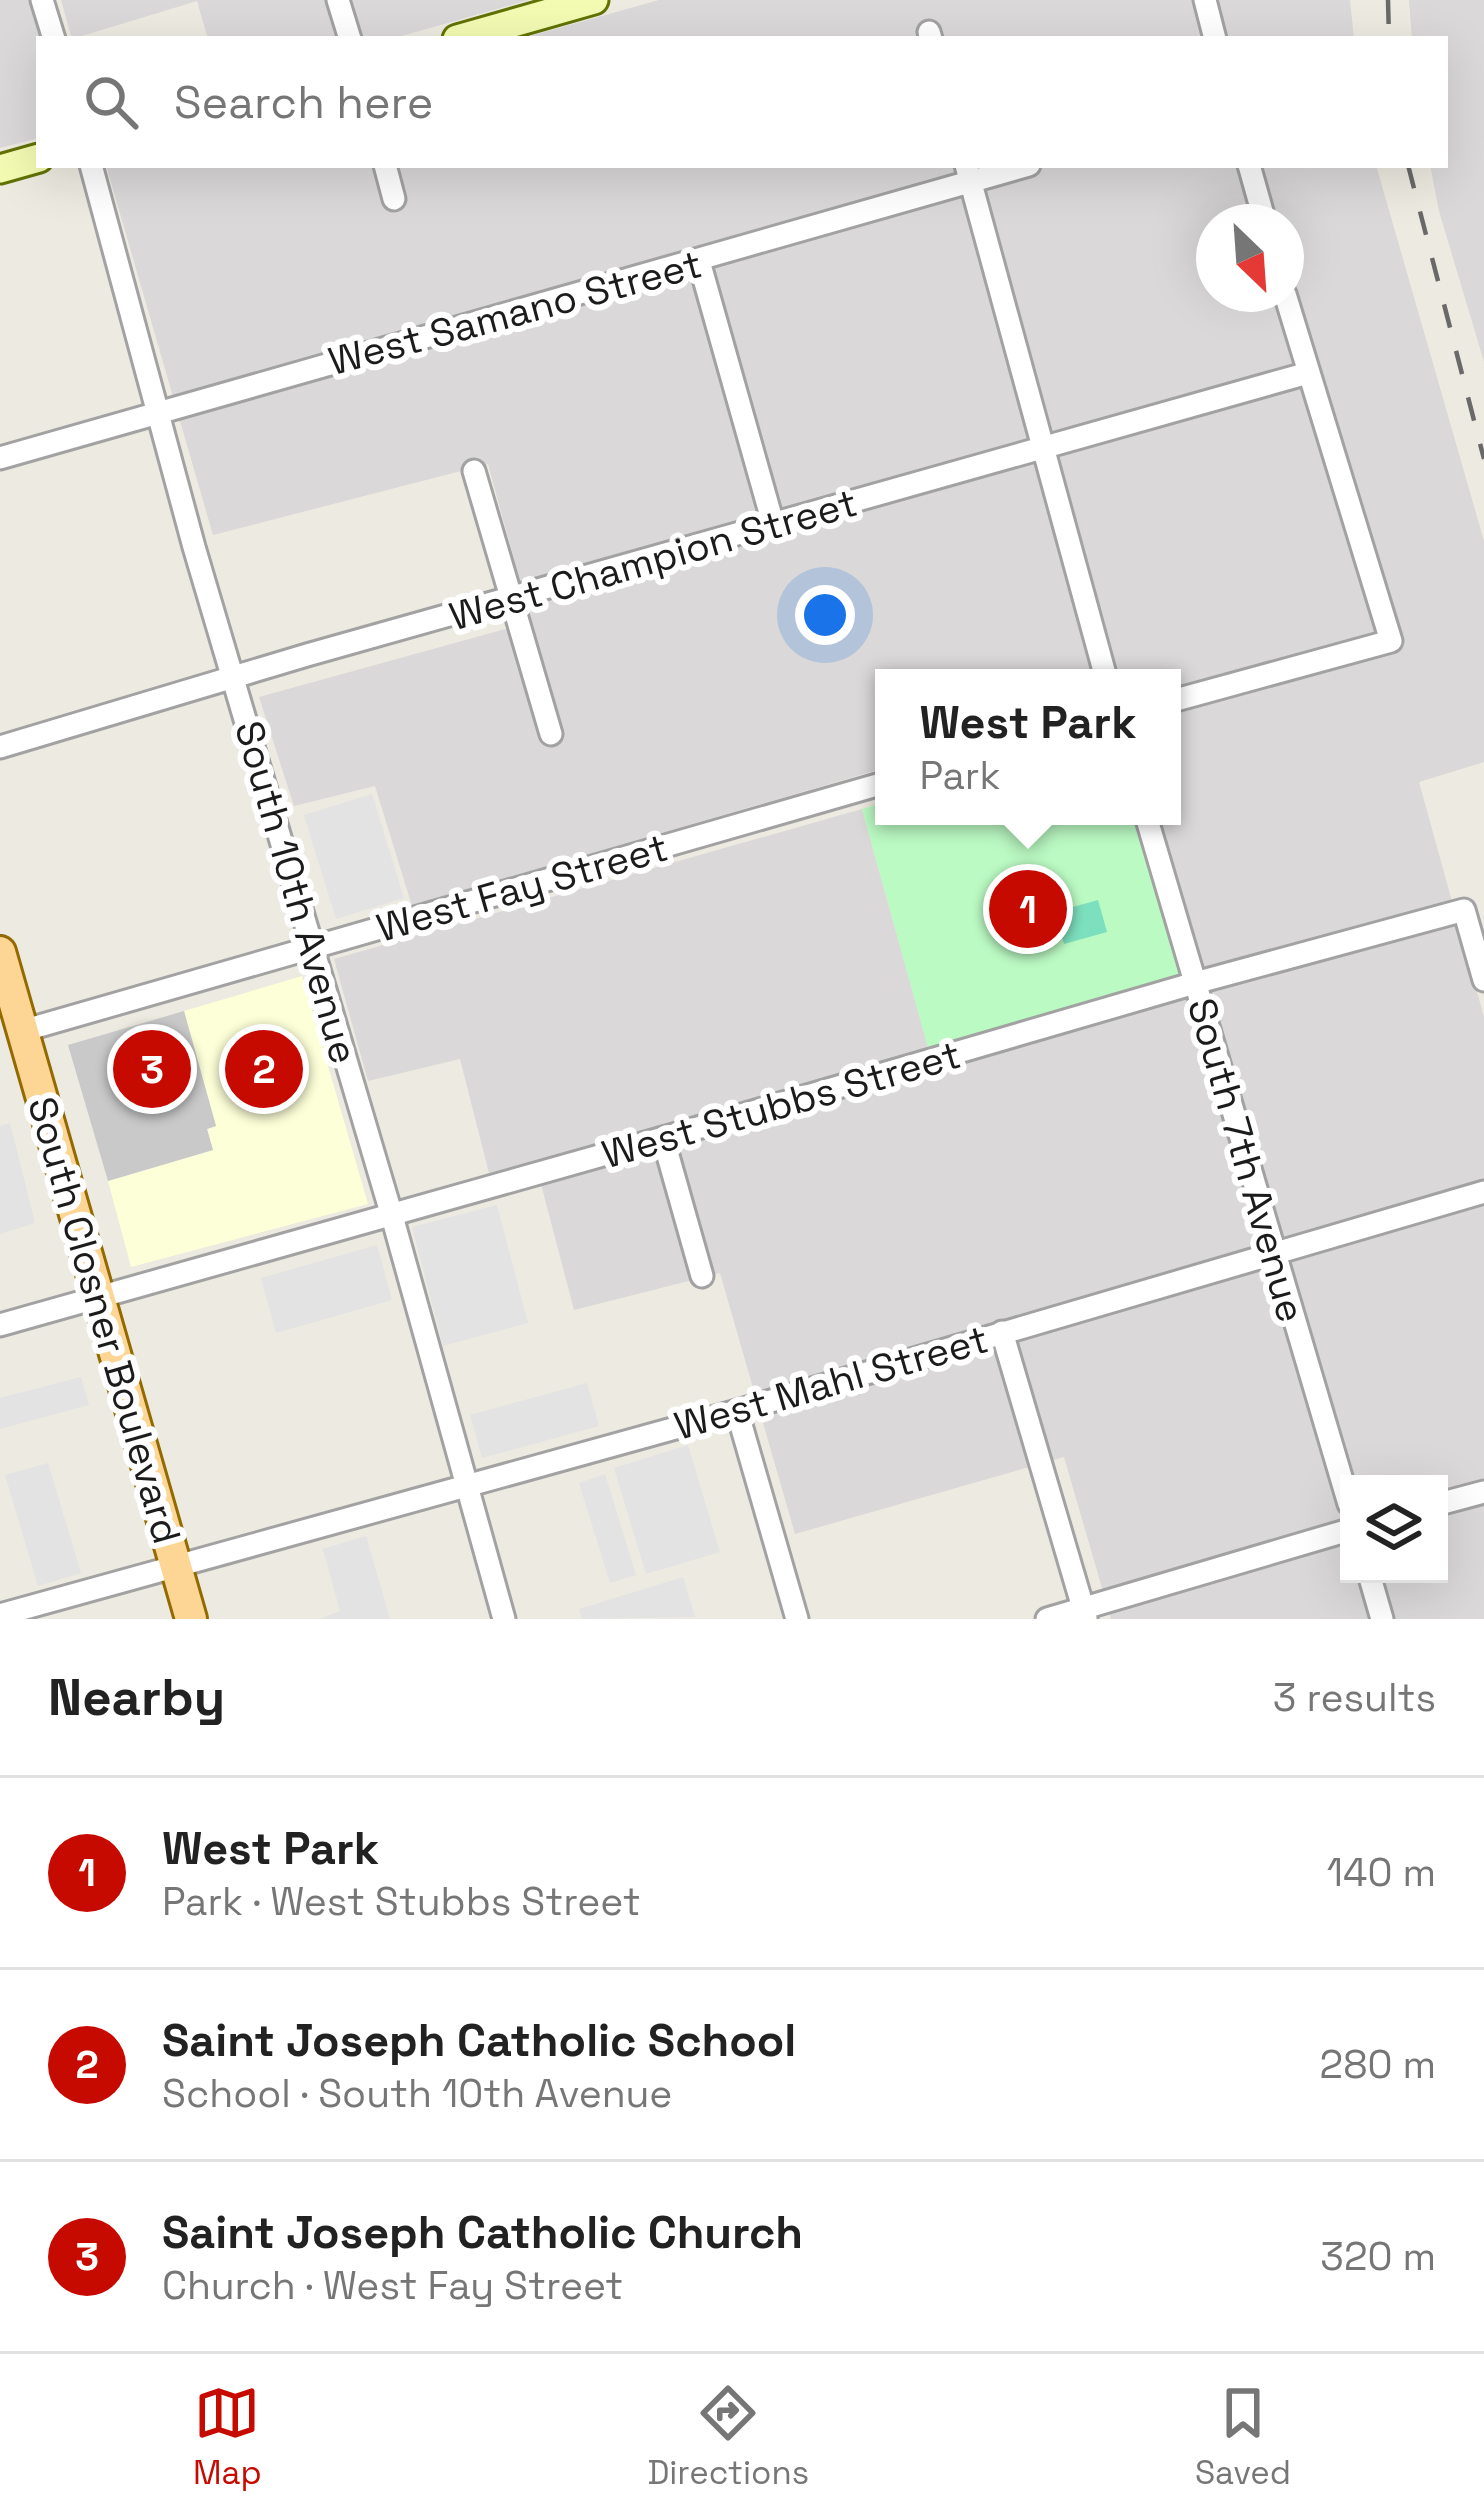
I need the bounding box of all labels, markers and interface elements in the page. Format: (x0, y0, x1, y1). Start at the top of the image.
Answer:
search box (36, 36, 1448, 168)
icon: search (78, 69, 144, 135)
text: Search here (174, 74, 433, 131)
north arrow (1196, 204, 1304, 312)
street label: West Samano Street (323, 239, 707, 386)
street label: West Champion Street (444, 478, 862, 641)
your location (795, 585, 855, 645)
popup (875, 669, 1181, 825)
text: West Park (919, 694, 1137, 751)
street label: South 10th Avenue (224, 715, 369, 1069)
text: Park (919, 751, 1001, 800)
street label: West Fay Street (371, 823, 673, 952)
pin: 1 (989, 864, 1067, 954)
street label: South 7th Avenue (1177, 992, 1316, 1328)
pin: 3 (113, 1024, 191, 1114)
pin: 2 (225, 1024, 303, 1114)
street label: West Stubbs Street (596, 1030, 966, 1179)
street label: South Closner Boulevard (17, 1091, 192, 1549)
street label: West Mahl Street (669, 1314, 993, 1451)
map controls (1340, 1475, 1448, 1583)
button: layers (1340, 1475, 1448, 1583)
text: Nearby (48, 1665, 225, 1730)
text: 3 results (1273, 1673, 1436, 1722)
text: West Park (162, 1820, 379, 1877)
text: 1 (78, 1848, 96, 1897)
text: 140 m (1327, 1848, 1436, 1897)
text: Park · West Stubbs Street (162, 1877, 641, 1926)
text: Saint Joseph Catholic School (162, 2012, 796, 2069)
text: 2 (75, 2040, 99, 2089)
text: 280 m (1320, 2040, 1436, 2089)
text: School · South 10th Avenue (162, 2069, 672, 2118)
text: Saint Joseph Catholic Church (162, 2204, 803, 2261)
text: 3 (75, 2232, 99, 2281)
text: 320 m (1320, 2232, 1436, 2281)
text: Church · West Fay Street (162, 2261, 623, 2310)
tab: Map (193, 2380, 262, 2494)
tab: Directions (647, 2380, 809, 2494)
tab: Saved (1195, 2380, 1291, 2494)

